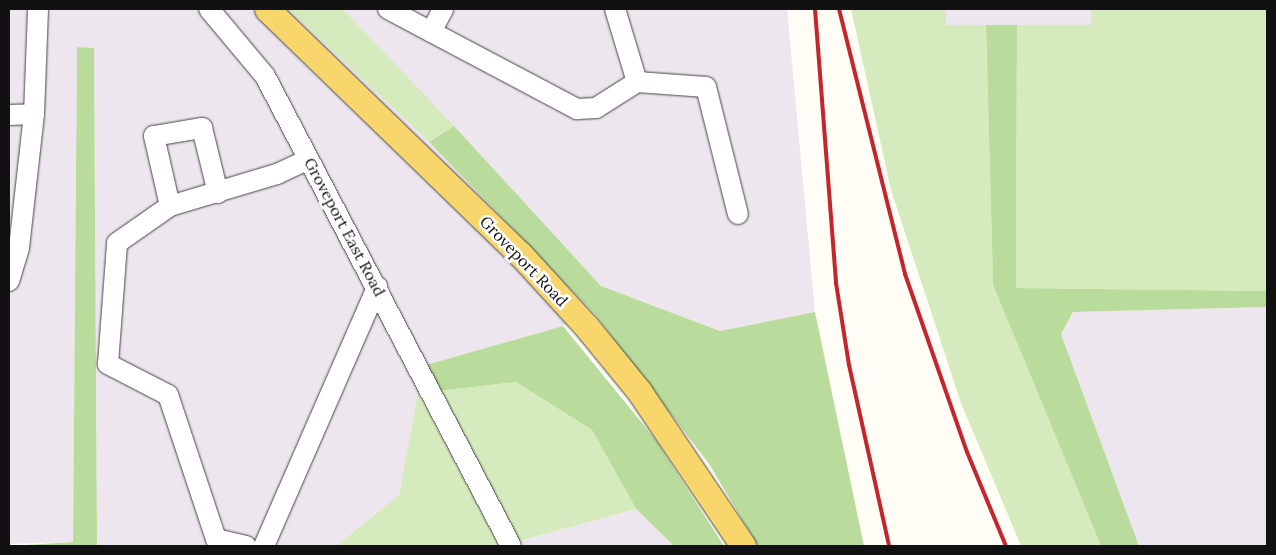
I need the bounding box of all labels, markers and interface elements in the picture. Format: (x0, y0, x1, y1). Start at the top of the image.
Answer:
street label: Groveport East Road (300, 154, 390, 300)
street label: Groveport Road (476, 212, 572, 310)

